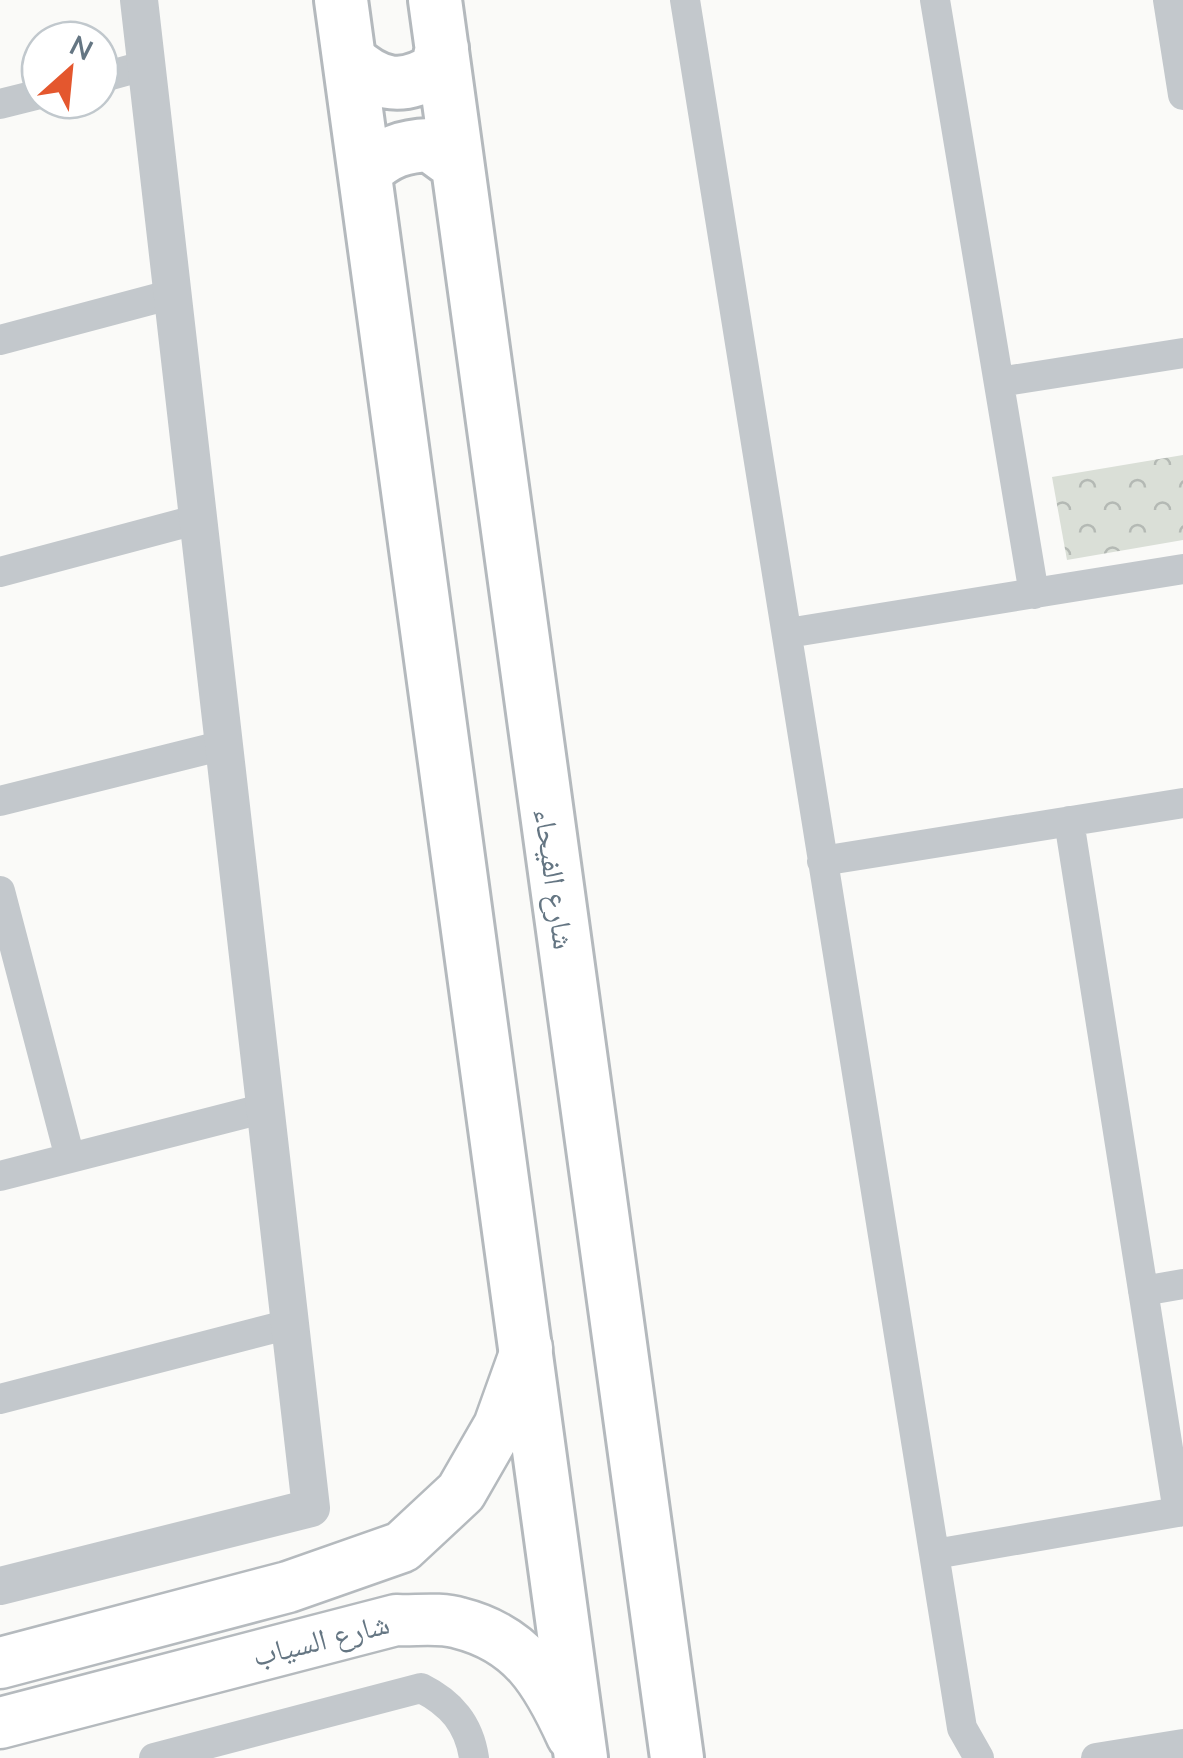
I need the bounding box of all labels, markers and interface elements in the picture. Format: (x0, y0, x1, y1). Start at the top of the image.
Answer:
north arrow (20, 20, 120, 120)
text: N (64, 27, 99, 68)
street label: شارع الفيحاء (525, 806, 584, 952)
street label: شارع السياب (248, 1604, 393, 1675)

